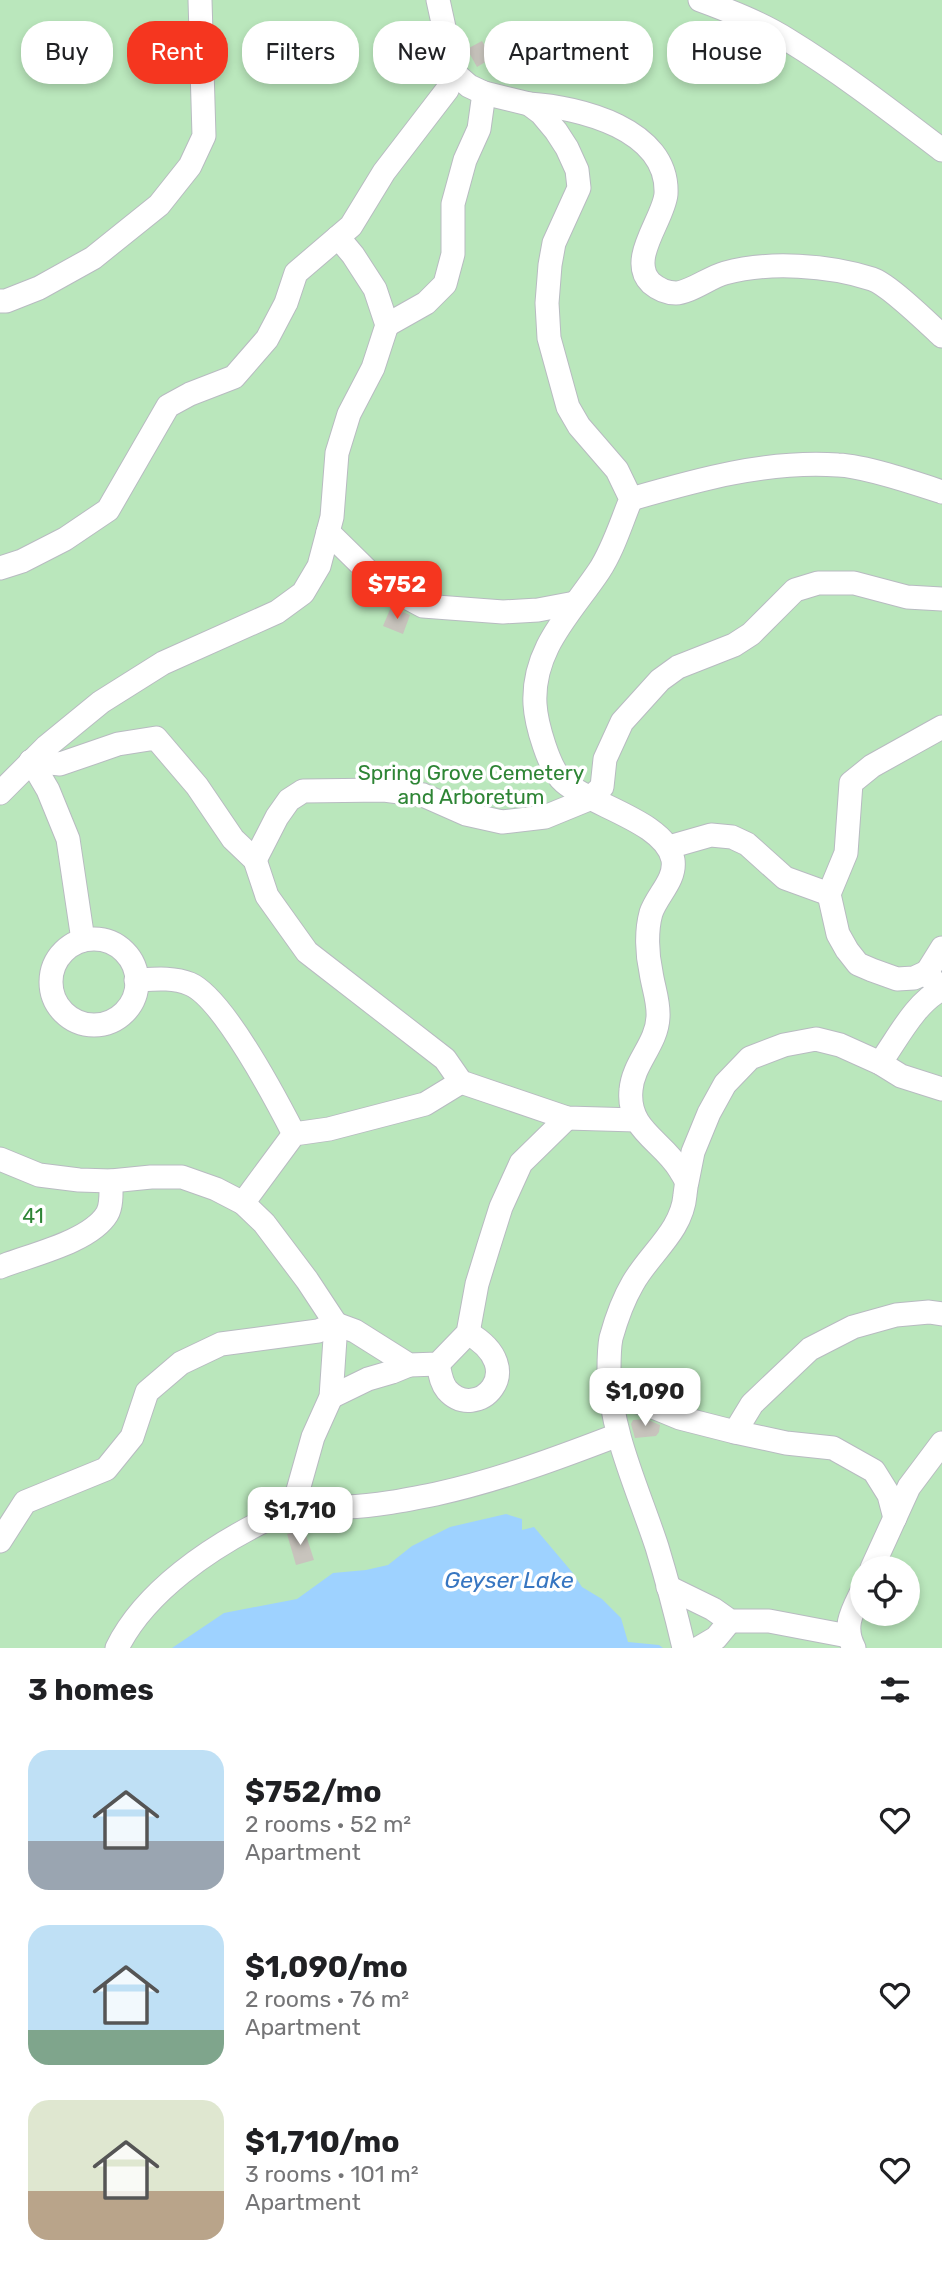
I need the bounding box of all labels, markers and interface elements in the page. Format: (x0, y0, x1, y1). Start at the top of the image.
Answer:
chip: Buy (21, 21, 113, 84)
chip: Rent (127, 21, 228, 84)
chip: Filters (242, 21, 359, 84)
chip: New (373, 21, 470, 84)
chip: Apartment (484, 21, 653, 84)
chip: House (667, 21, 786, 84)
pin: $752 (356, 562, 438, 621)
text: $752 (368, 570, 426, 598)
park label: Spring Grove Cemetery and Arboretum (358, 760, 585, 809)
park label: 41 (22, 1203, 44, 1228)
pin: $1,090 (588, 1368, 702, 1428)
text: $1,090 (605, 1377, 685, 1405)
pin: $1,710 (243, 1488, 357, 1547)
text: $1,710 (264, 1496, 336, 1524)
map controls (850, 1556, 920, 1626)
button: locate (850, 1556, 920, 1626)
water label: Geyser Lake (444, 1566, 574, 1594)
icon: filters (876, 1671, 914, 1709)
text: 3 homes (28, 1672, 154, 1708)
text: $752/mo (245, 1774, 382, 1810)
icon: home (84, 1778, 168, 1862)
icon: heart (876, 1801, 914, 1839)
text: 2 rooms · 52 m² (245, 1810, 411, 1838)
text: Apartment (245, 1838, 361, 1866)
text: $1,090/mo (245, 1949, 408, 1985)
icon: home (84, 1953, 168, 2037)
icon: heart (876, 1976, 914, 2014)
text: 2 rooms · 76 m² (245, 1985, 409, 2013)
text: Apartment (245, 2013, 361, 2041)
text: $1,710/mo (245, 2124, 400, 2160)
icon: home (84, 2128, 168, 2212)
icon: heart (876, 2151, 914, 2189)
text: 3 rooms · 101 m² (245, 2160, 419, 2188)
text: Apartment (245, 2188, 361, 2216)

